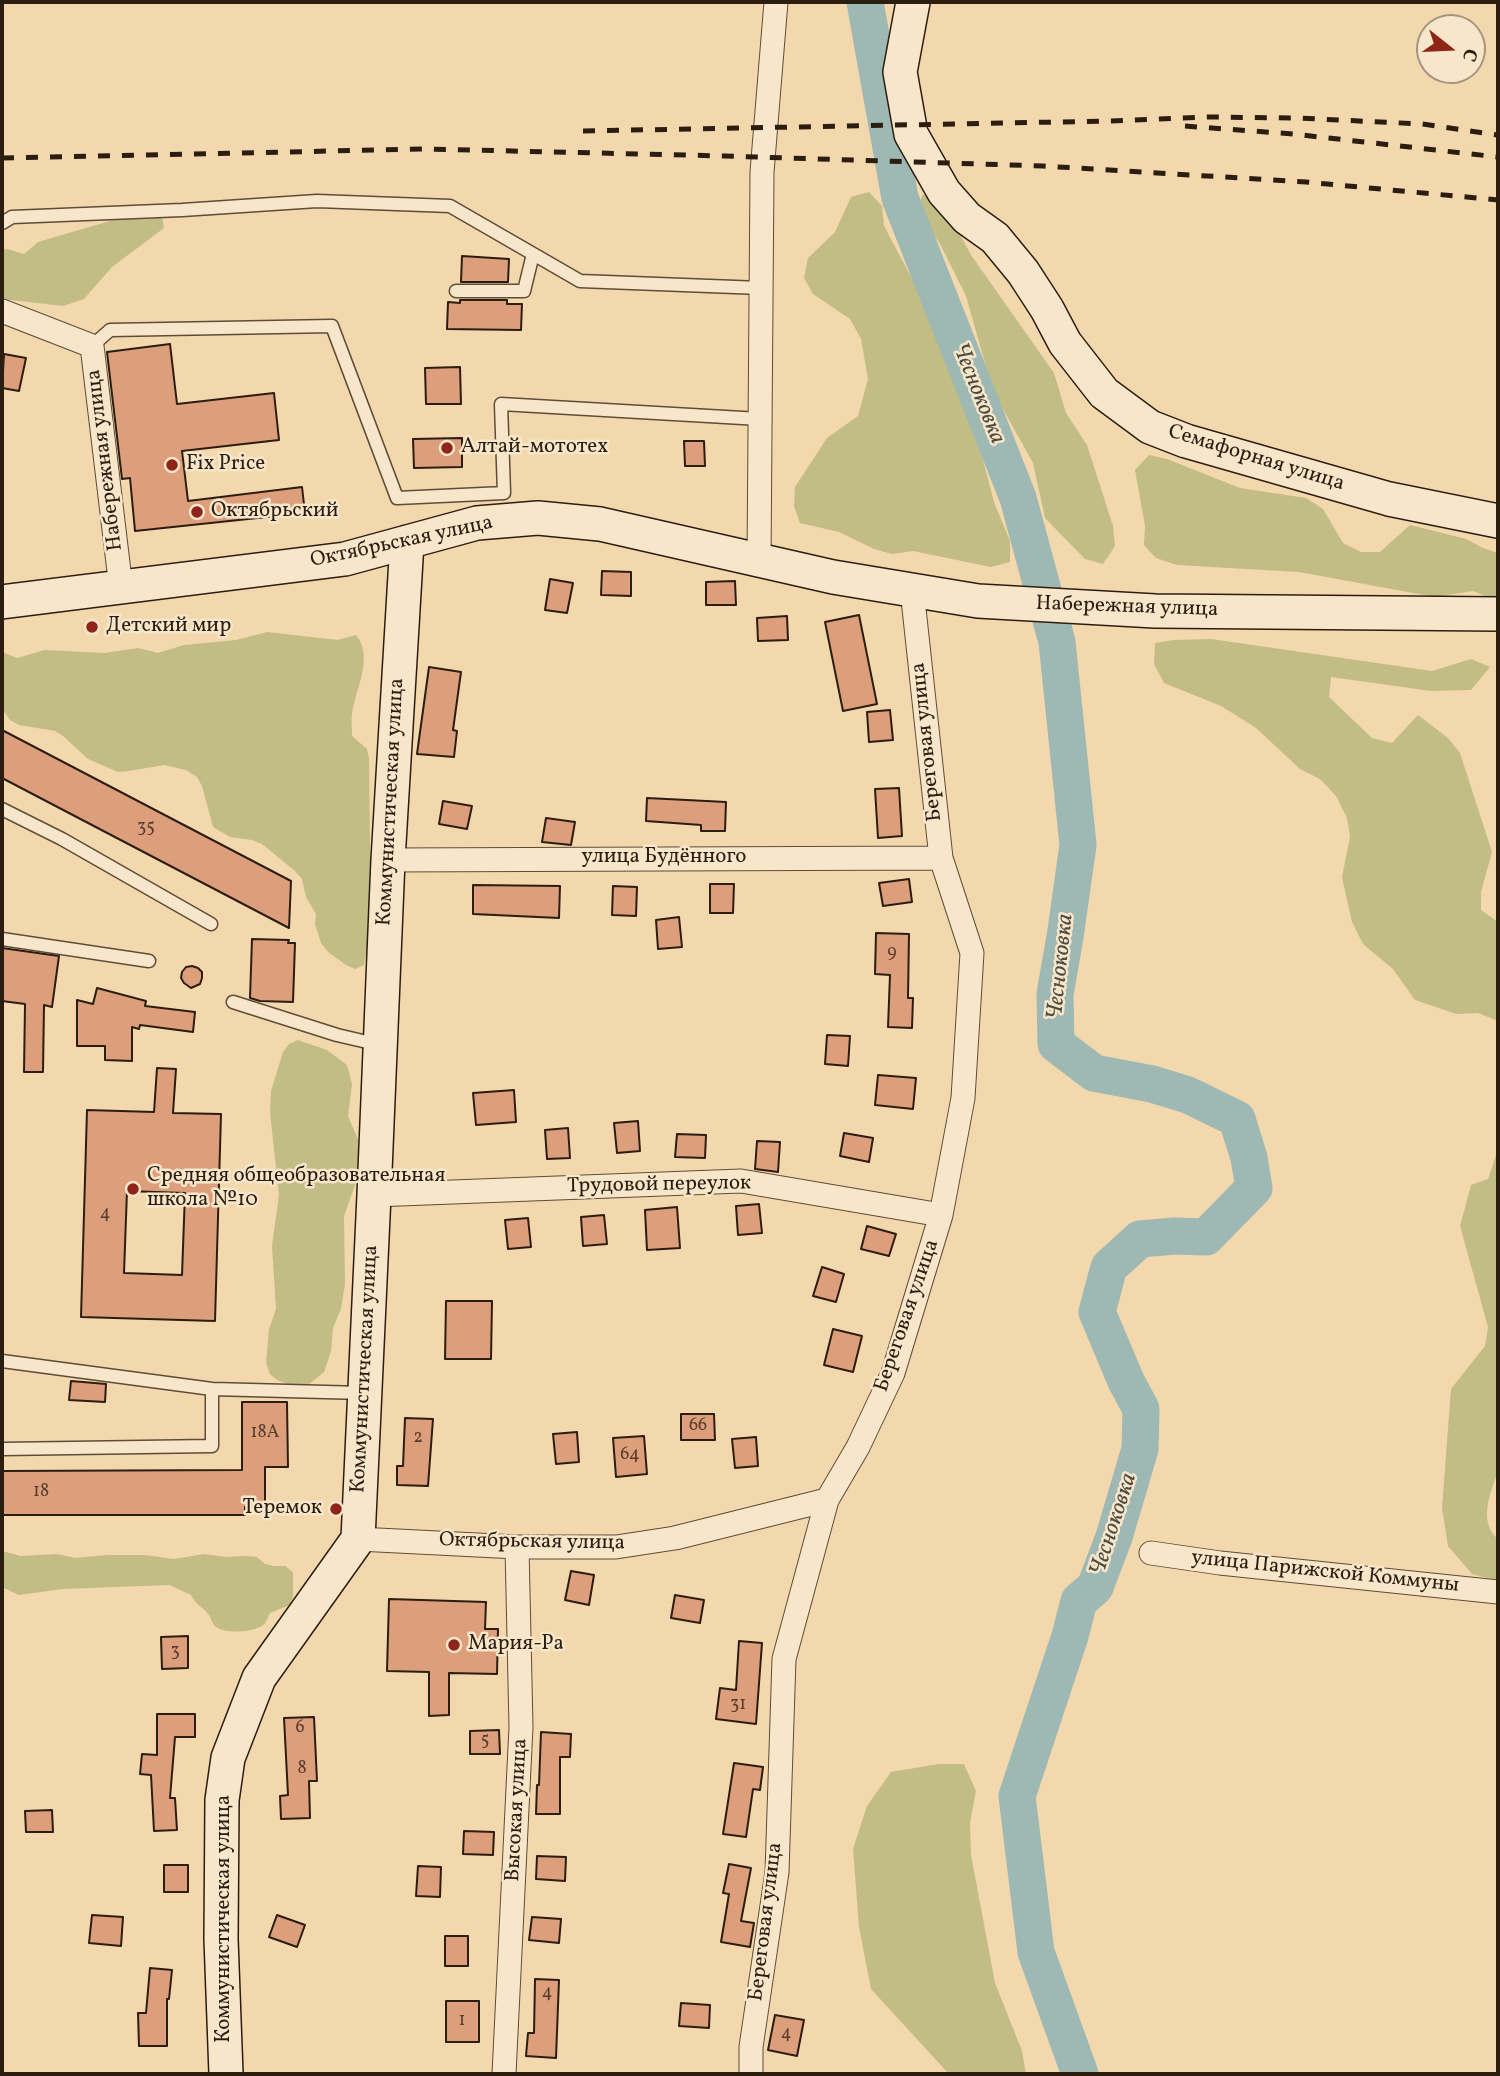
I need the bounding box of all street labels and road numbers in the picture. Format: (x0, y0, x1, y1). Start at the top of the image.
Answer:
street label: Набережная улица (82, 368, 130, 552)
street label: Семафорная улица (1165, 420, 1347, 498)
street label: Октябрьская улица (308, 511, 496, 575)
street label: Набережная улица (1035, 592, 1219, 624)
street label: Береговая улица (907, 661, 949, 823)
street label: Коммунистическая улица (373, 677, 411, 927)
street label: улица Будённого (581, 845, 747, 871)
street label: Трудовой переулок (567, 1172, 751, 1200)
street label: Береговая улица (870, 1236, 946, 1396)
street label: Коммунистическая улица (347, 1244, 385, 1494)
street label: Октябрьская улица (439, 1529, 625, 1557)
street label: улица Парижской Коммуны (1190, 1546, 1460, 1600)
street label: Высокая улица (502, 1738, 534, 1882)
street label: Коммунистическая улица (212, 1795, 238, 2043)
street label: Береговая улица (745, 1841, 789, 2003)

